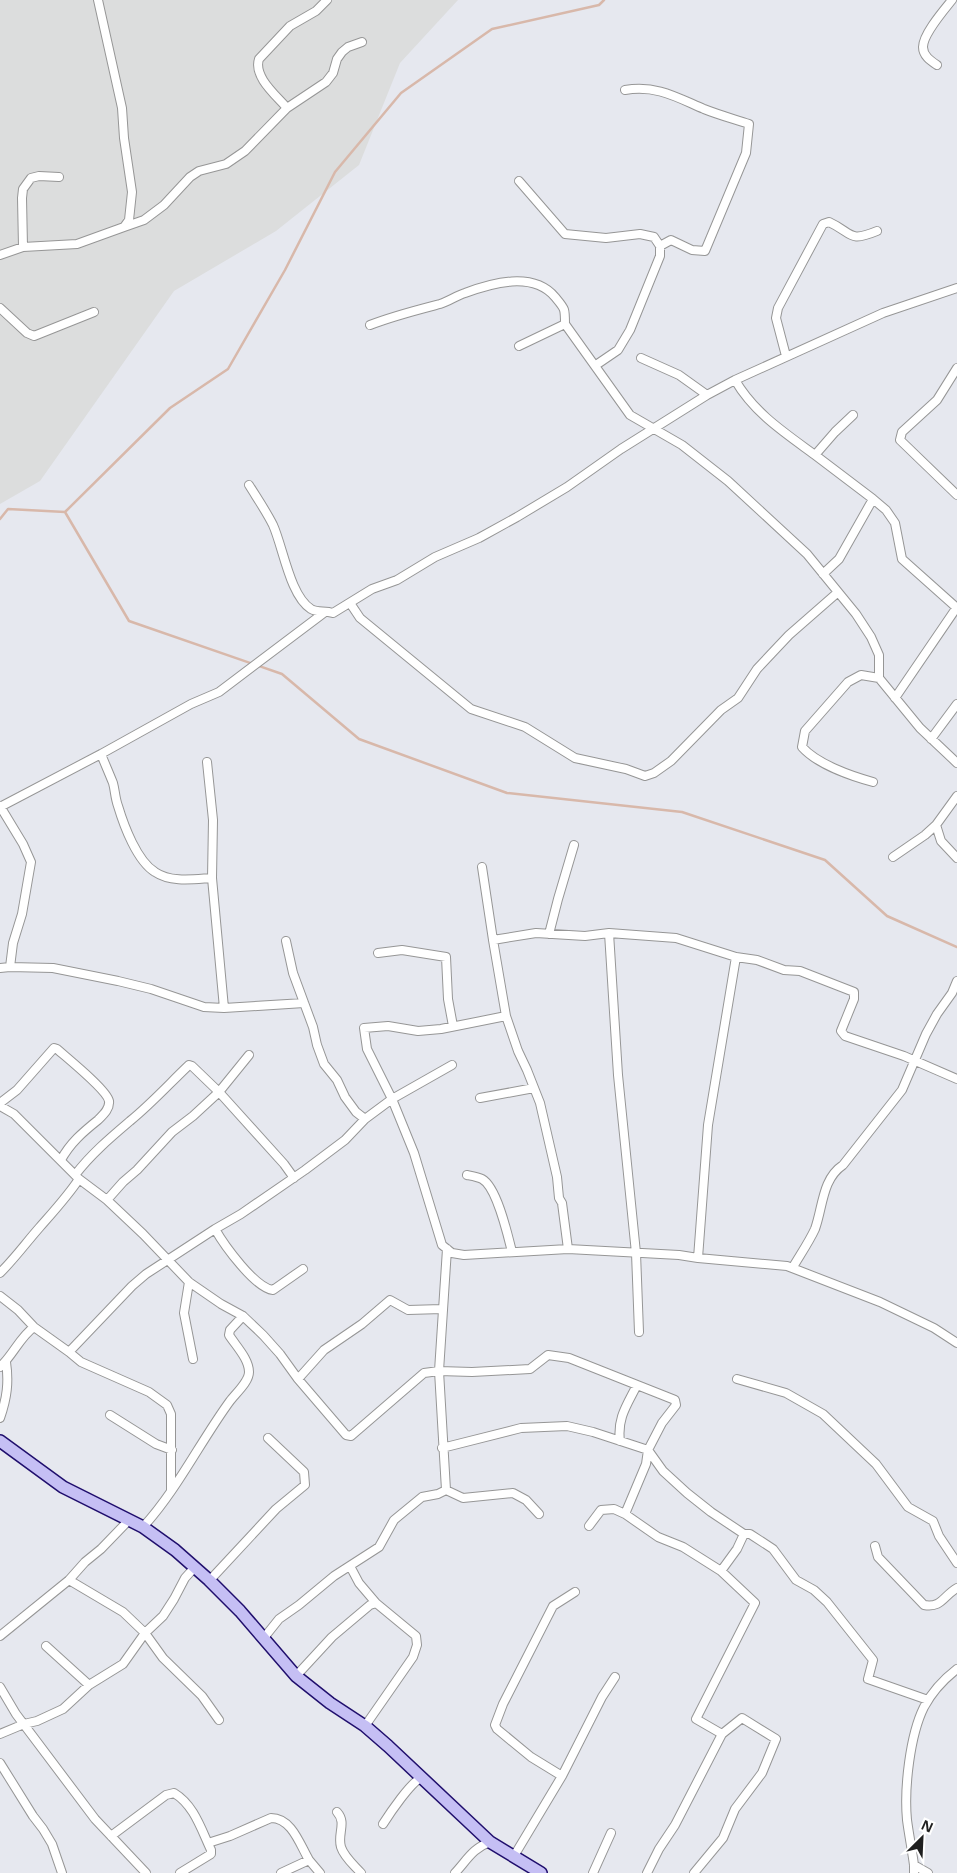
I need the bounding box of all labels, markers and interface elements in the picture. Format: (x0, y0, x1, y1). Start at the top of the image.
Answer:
north arrow (897, 1813, 947, 1863)
text: N (918, 1815, 937, 1837)

